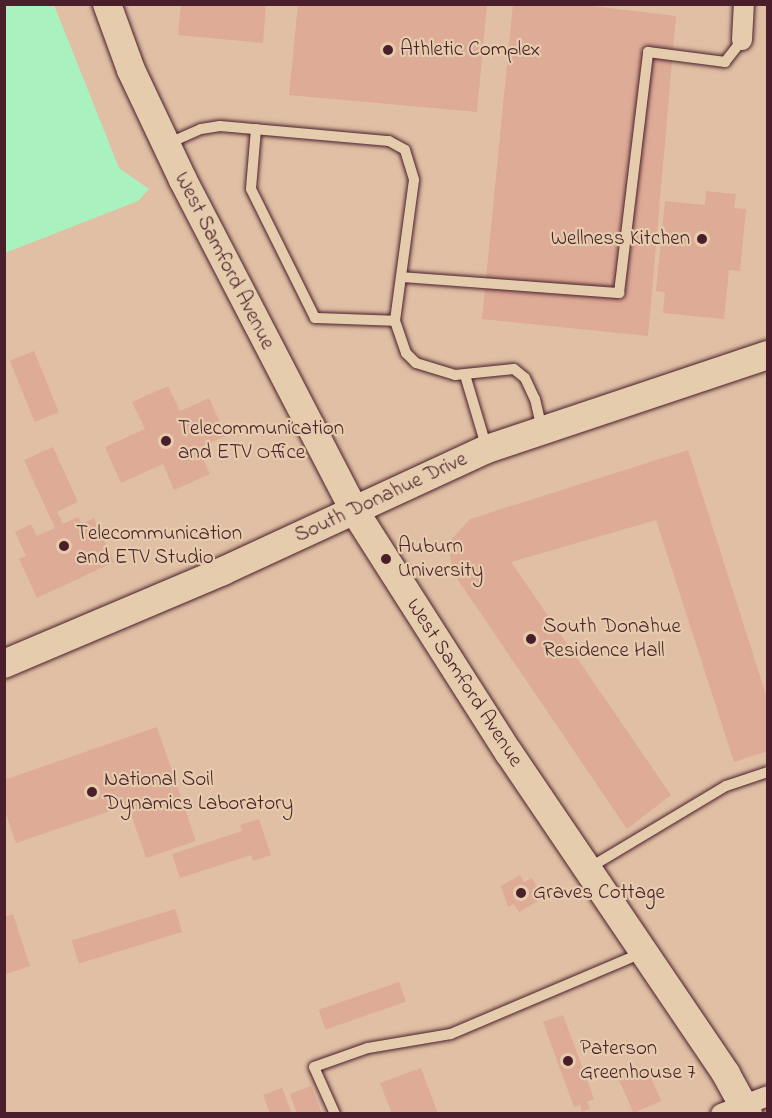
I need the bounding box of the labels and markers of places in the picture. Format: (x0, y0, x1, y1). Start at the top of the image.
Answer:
place label: Athletic Complex (400, 37, 540, 63)
marker: Athletic Complex (381, 43, 395, 57)
place label: Wellness Kitchen (551, 226, 690, 252)
marker: Wellness Kitchen (695, 232, 709, 246)
place label: Telecommunication and ETV Office (178, 416, 344, 466)
marker: Telecommunication and ETV Office (159, 434, 173, 448)
place label: Telecommunication and ETV Studio (76, 521, 242, 571)
place label: Auburn University (398, 534, 483, 584)
marker: Telecommunication and ETV Studio (57, 539, 71, 553)
marker: Auburn University (379, 552, 393, 566)
place label: South Donahue Residence Hall (543, 614, 681, 664)
marker: South Donahue Residence Hall (524, 632, 538, 646)
place label: National Soil Dynamics Laboratory (104, 767, 293, 817)
marker: National Soil Dynamics Laboratory (85, 785, 99, 799)
place label: Graves Cottage (533, 880, 665, 906)
marker: Graves Cottage (514, 886, 528, 900)
place label: Paterson Greenhouse 7 (580, 1036, 696, 1086)
marker: Paterson Greenhouse 7 (561, 1054, 575, 1068)

